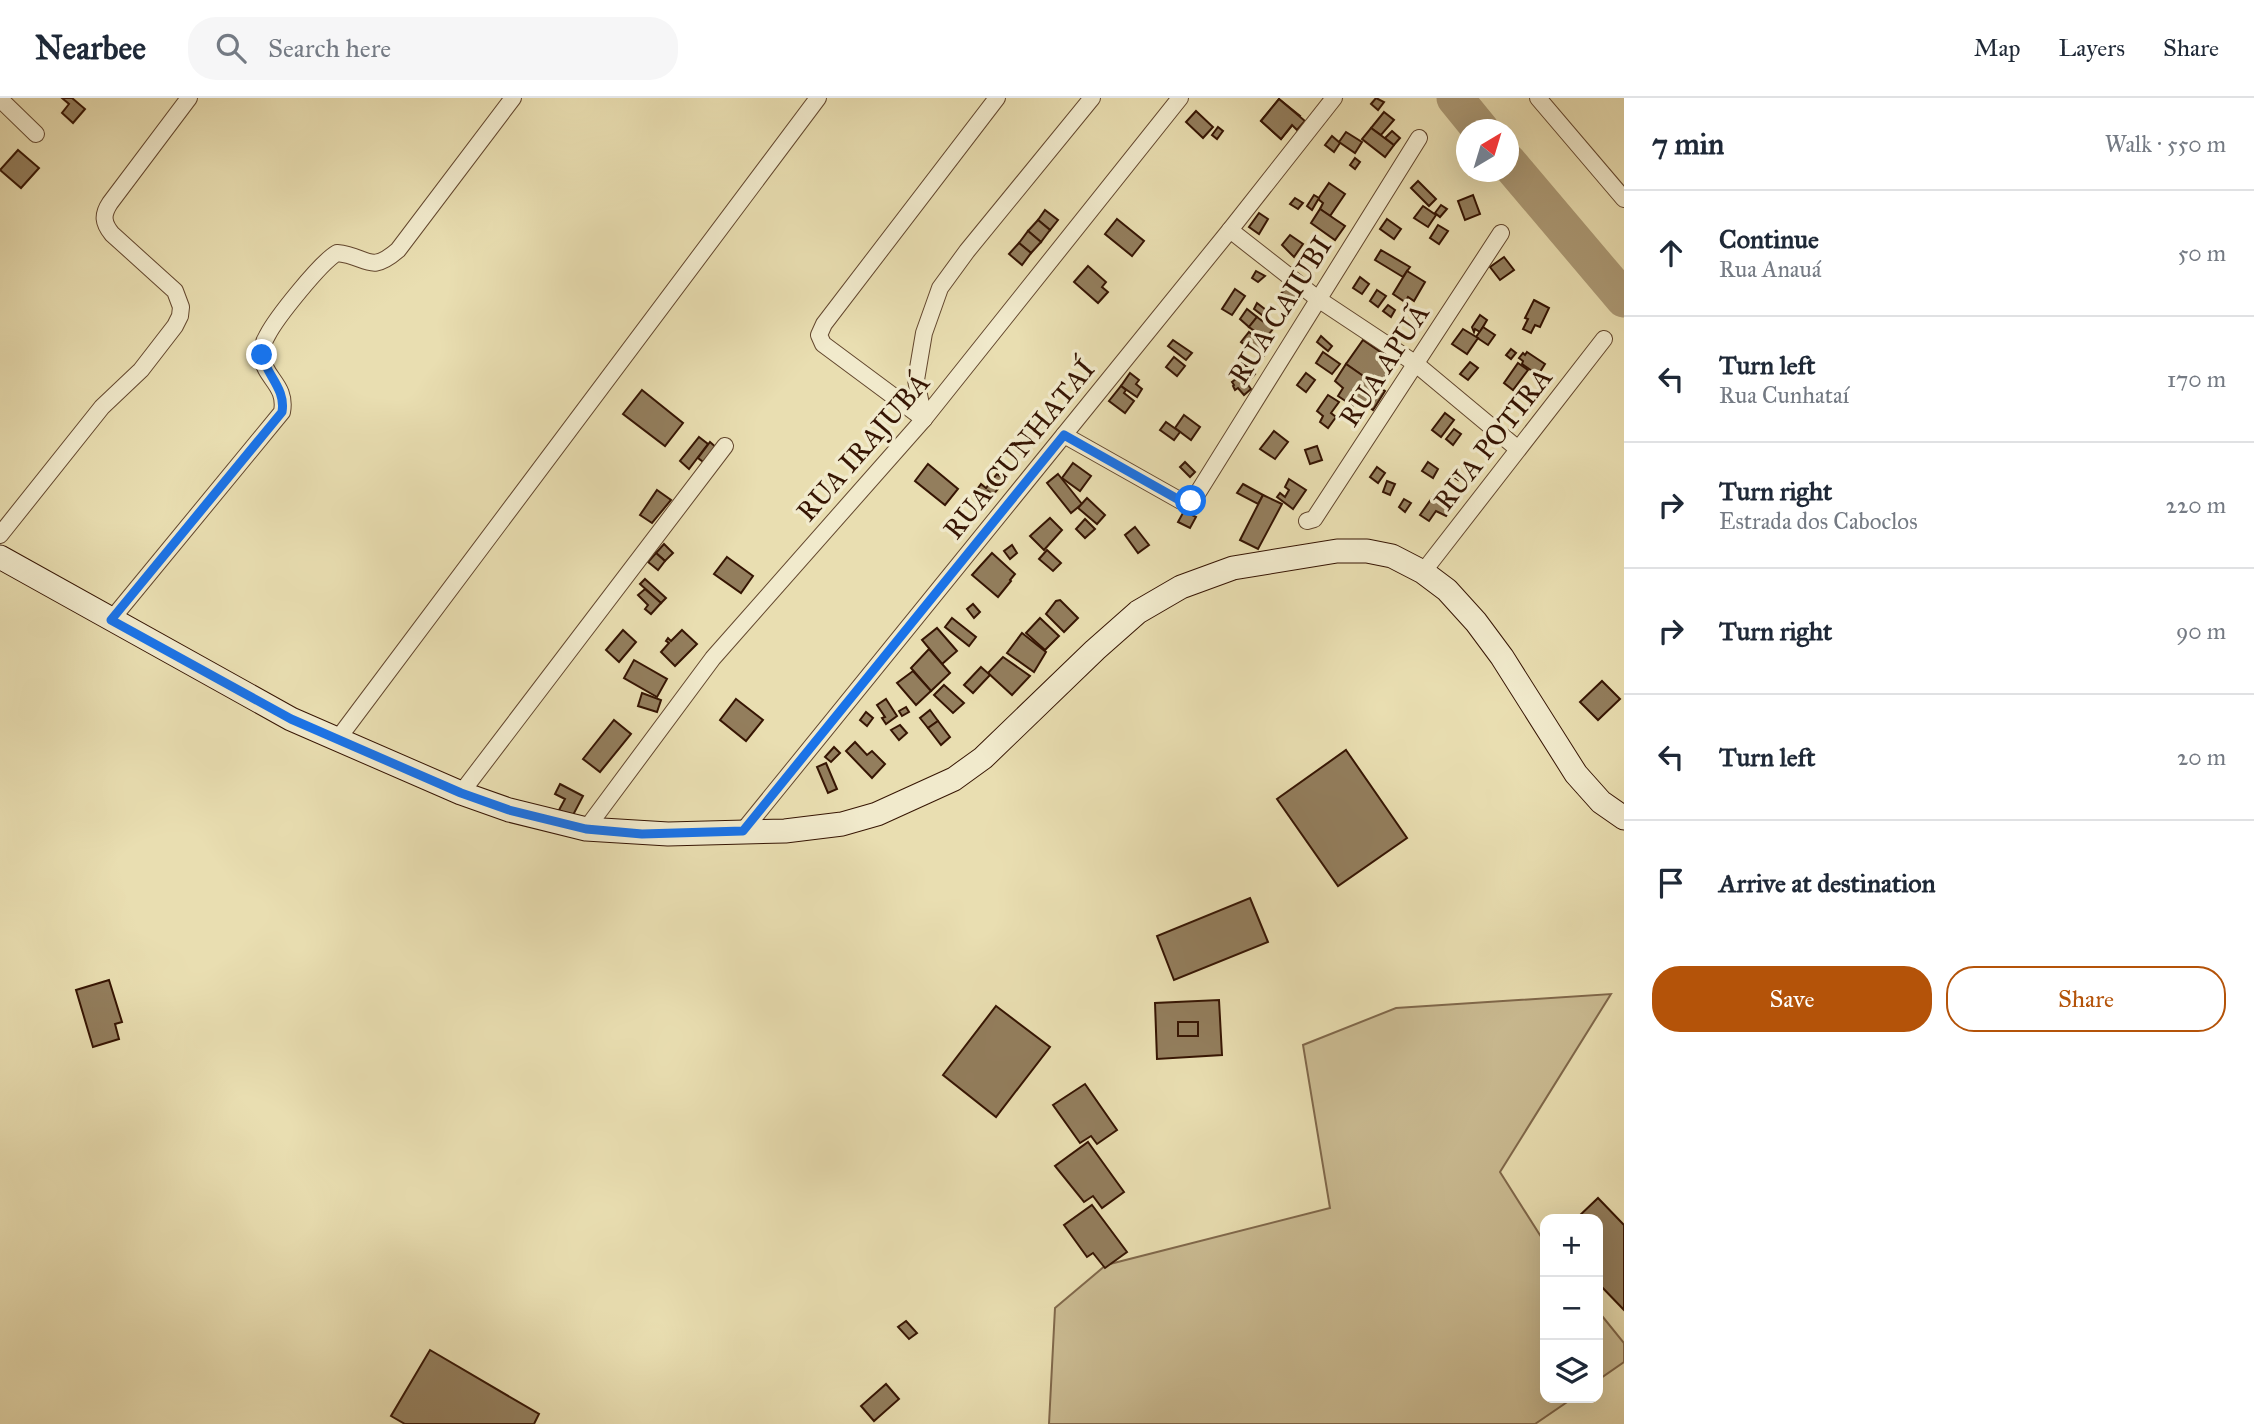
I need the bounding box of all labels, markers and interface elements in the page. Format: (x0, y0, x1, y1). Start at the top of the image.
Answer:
search box (188, 17, 678, 80)
text: Nearbee (35, 28, 146, 68)
icon: search (212, 29, 250, 67)
text: Search here (268, 32, 391, 64)
text: Map (1974, 33, 2021, 63)
text: Layers (2059, 33, 2125, 63)
text: Share (2163, 33, 2219, 63)
north arrow (1456, 119, 1519, 182)
text: 7 min (1652, 126, 1724, 162)
text: Walk · 550 m (2105, 130, 2226, 158)
text: Continue (1719, 223, 1819, 255)
street label: RUA CAIUBI (1221, 230, 1339, 390)
icon: ahead (1652, 234, 1690, 272)
text: 50 m (2178, 239, 2226, 267)
text: Rua Anauá (1719, 255, 1822, 283)
street label: RUA APUÃ (1331, 297, 1437, 433)
route end (246, 339, 277, 370)
text: Turn left (1719, 349, 1815, 381)
street label: RUA CUNHATAÍ (936, 351, 1103, 546)
street label: RUA POTIRA (1426, 360, 1560, 518)
icon: left (1652, 360, 1690, 398)
street label: RUA IRAJUBÁ (789, 365, 937, 528)
text: 170 m (2167, 365, 2226, 393)
text: Rua Cunhataí (1719, 381, 1849, 409)
text: Turn right (1719, 475, 1832, 507)
route start (1175, 485, 1206, 516)
icon: right (1652, 486, 1690, 524)
text: 220 m (2166, 491, 2226, 519)
text: Estrada dos Caboclos (1719, 507, 1918, 535)
icon: right (1652, 612, 1690, 650)
text: Turn right (1719, 615, 1832, 647)
text: 90 m (2176, 617, 2226, 645)
icon: left (1652, 738, 1690, 776)
text: Turn left (1719, 741, 1815, 773)
text: 20 m (2177, 743, 2226, 771)
icon: arrive (1652, 864, 1690, 902)
text: Arrive at destination (1719, 867, 1936, 899)
button: Save (1652, 966, 1932, 1032)
button: Share (1946, 966, 2226, 1032)
map controls (1540, 1214, 1603, 1403)
button: + (1540, 1214, 1603, 1277)
button: − (1540, 1277, 1603, 1340)
button: layers (1540, 1340, 1603, 1403)

